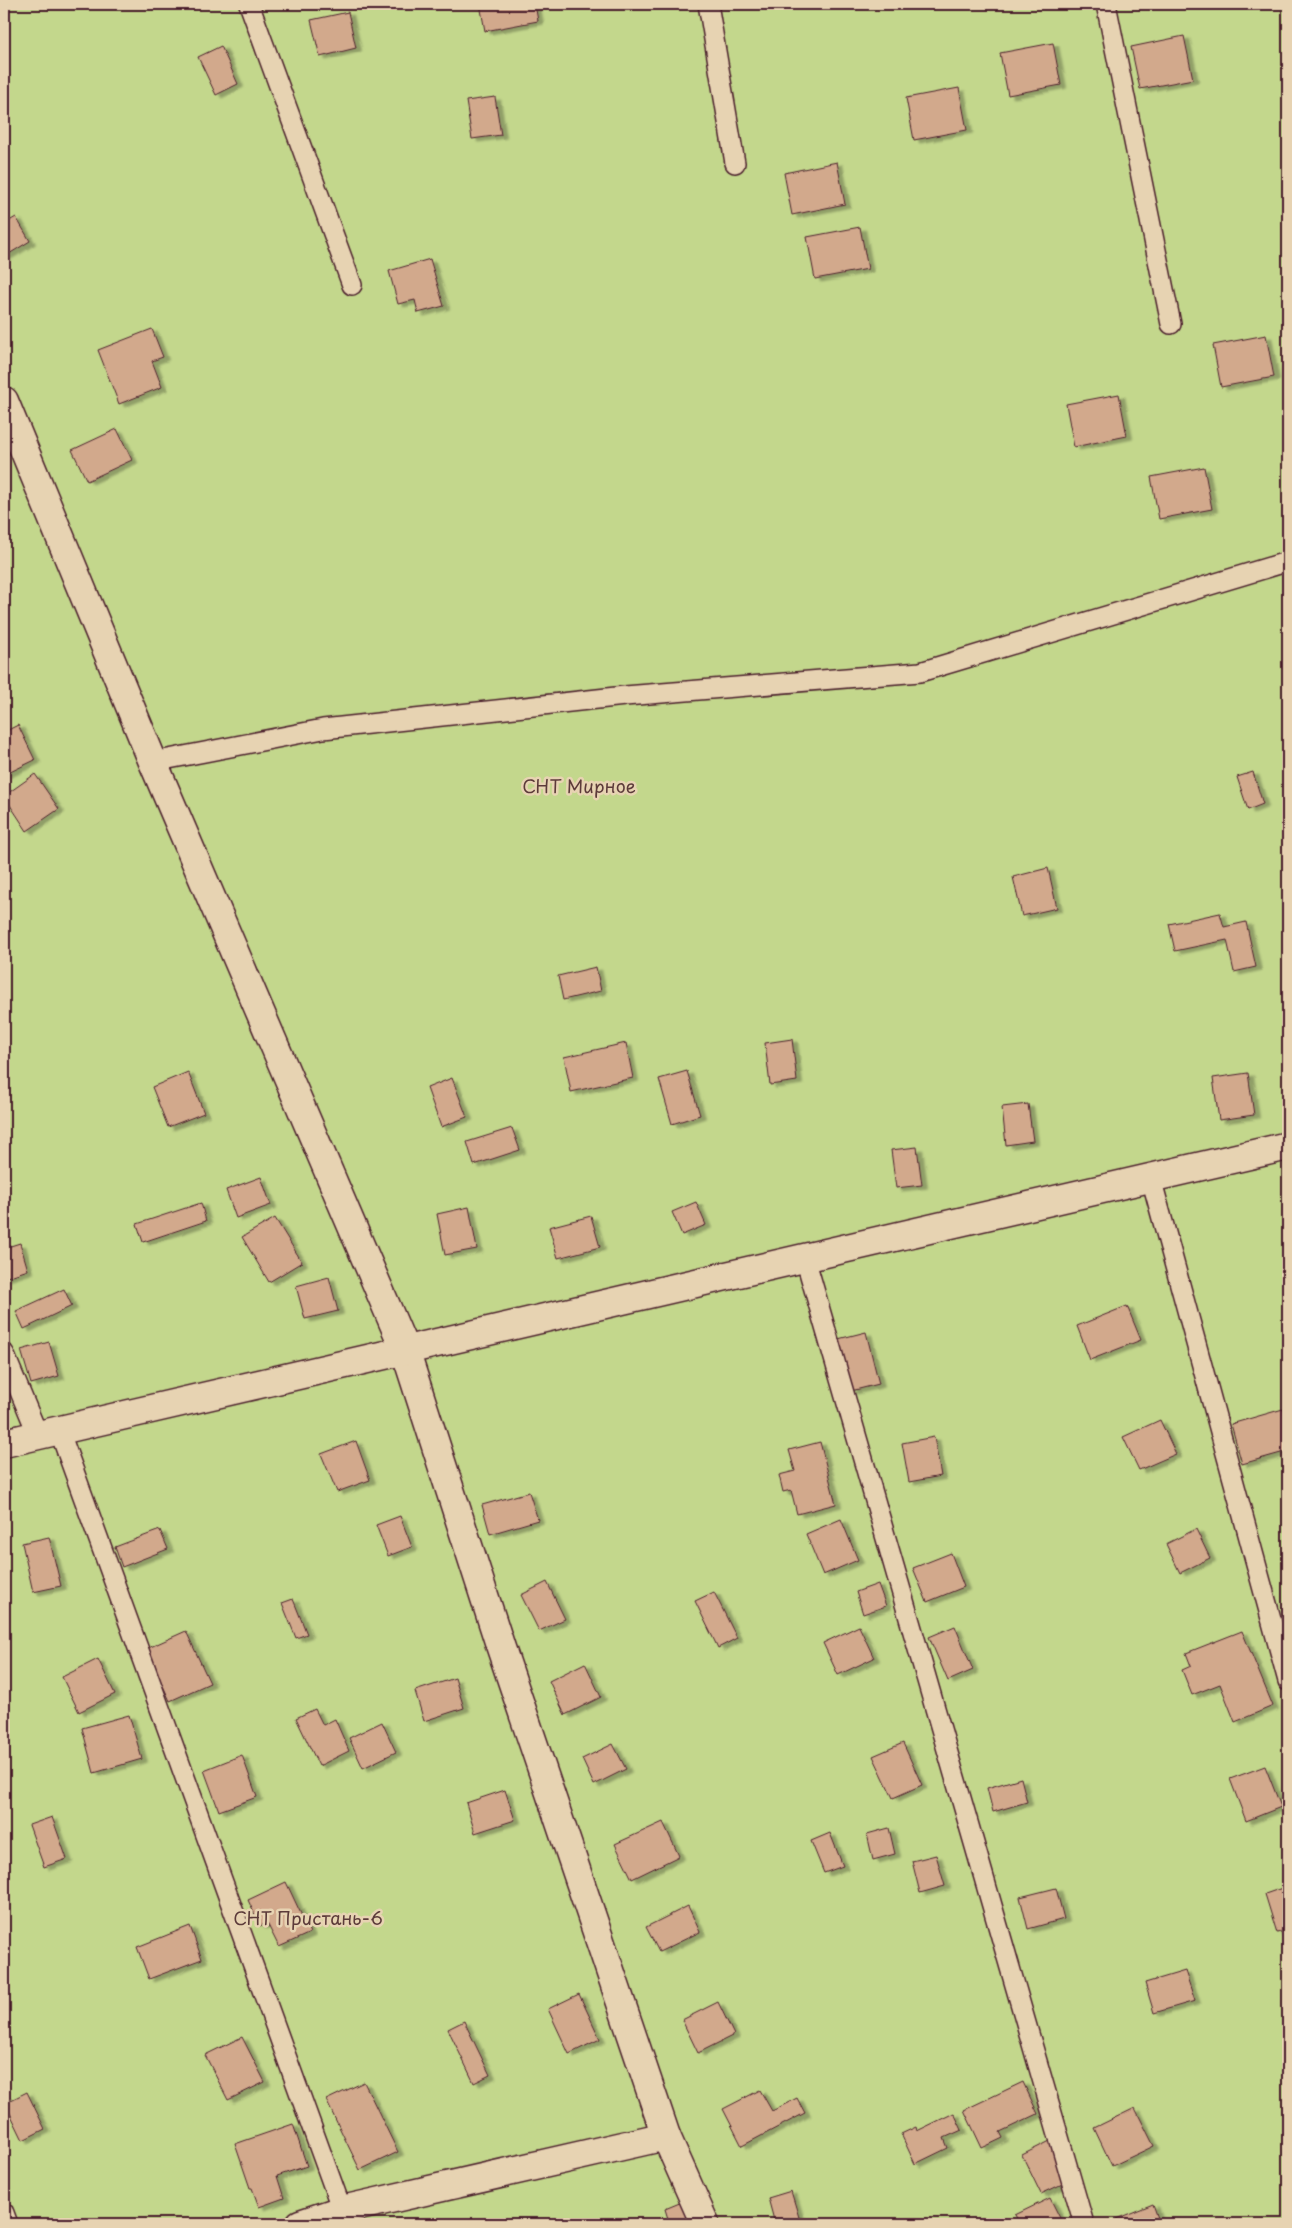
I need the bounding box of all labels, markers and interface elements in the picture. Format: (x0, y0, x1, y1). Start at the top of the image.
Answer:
park label: СНТ Мирное (522, 772, 636, 799)
park label: СНТ Пристань-6 (233, 1904, 383, 1931)

